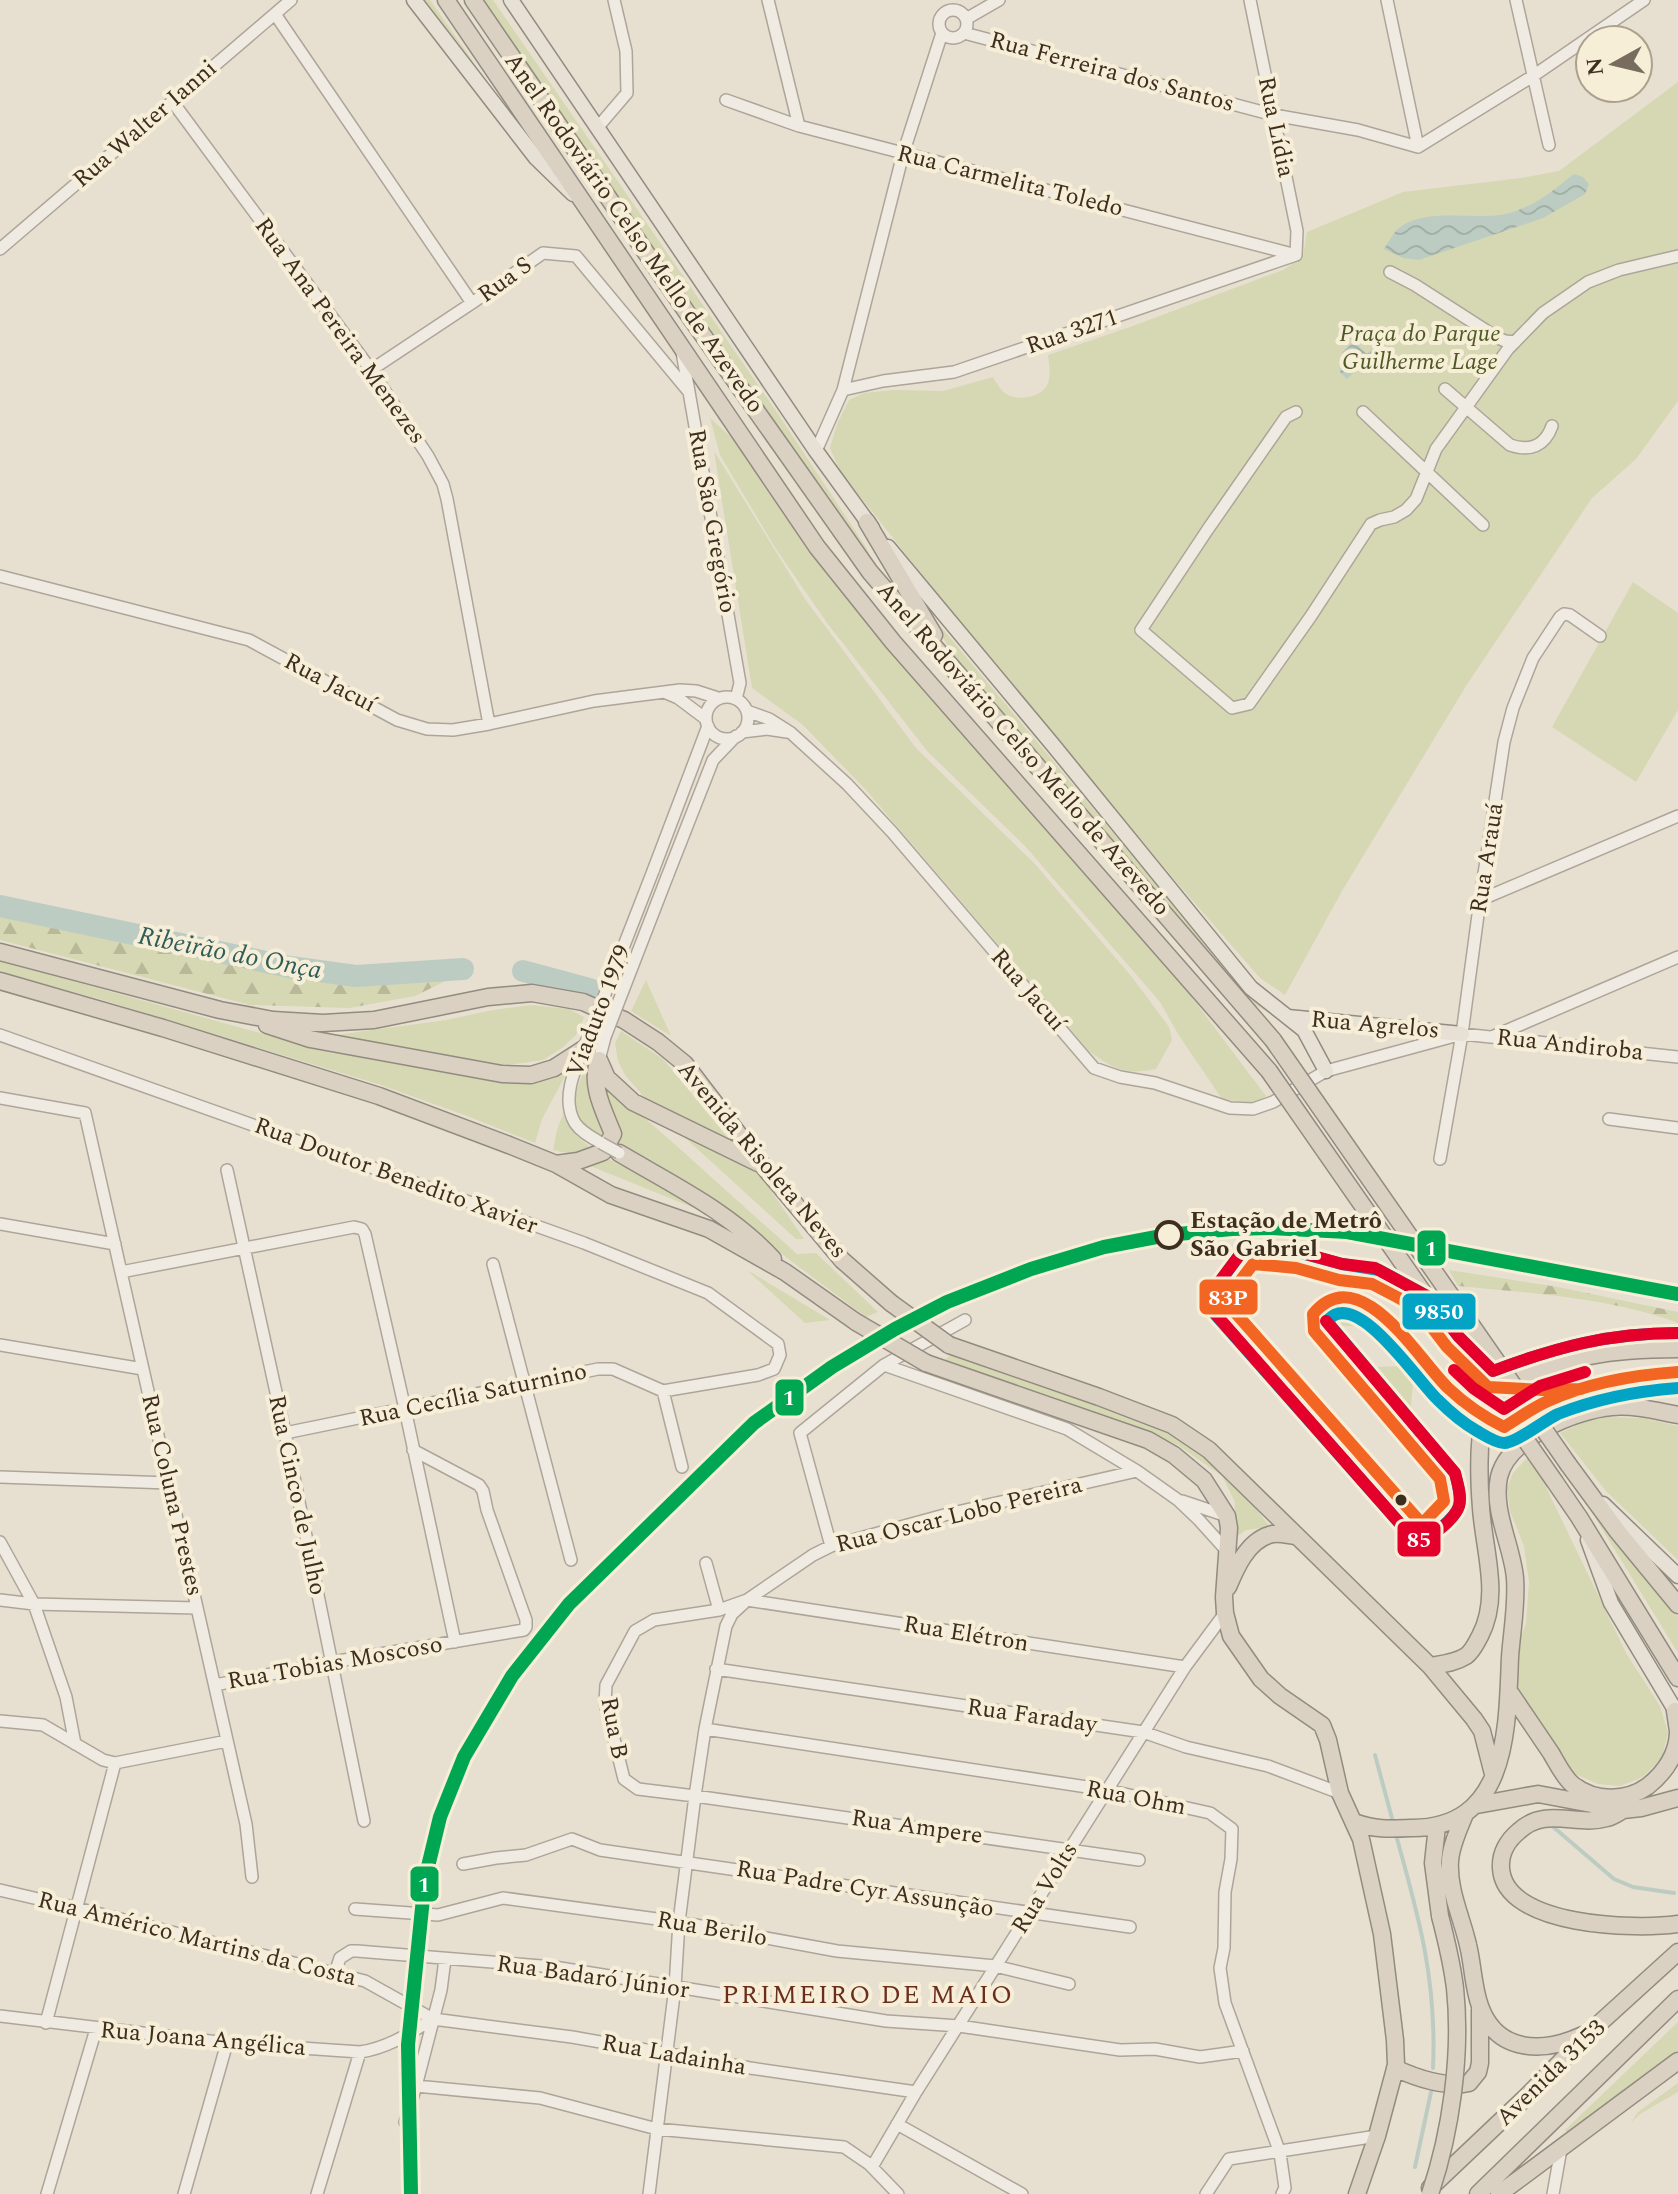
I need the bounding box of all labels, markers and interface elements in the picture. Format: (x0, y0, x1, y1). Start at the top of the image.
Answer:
street label: Rua Ferreira dos Santos (986, 22, 1238, 122)
north arrow (1574, 24, 1654, 104)
street label: Anel Rodoviário Celso Mello de Azevedo (495, 45, 773, 421)
street label: Rua Walter Ianni (65, 51, 225, 197)
text: N (1578, 55, 1613, 78)
street label: Rua Lídia (1248, 73, 1304, 181)
street label: Rua Carmelita Toledo (893, 135, 1127, 227)
street label: Rua Ana Pereira Menezes (245, 210, 435, 452)
street label: Rua S (470, 248, 540, 312)
street label: Rua 3271 (1021, 300, 1123, 364)
park label: Praça do Parque Guilherme Lage (1339, 316, 1501, 380)
street label: Rua São Gregório (678, 426, 746, 616)
street label: Anel Rodoviário Celso Mello de Azevedo (867, 574, 1179, 924)
street label: Rua Jacuí (277, 644, 384, 723)
street label: Rua Arauá (1460, 800, 1514, 916)
water label: Ribeirão do Onça (135, 916, 325, 990)
street label: Viaduto 1979 (557, 940, 641, 1082)
street label: Rua Jacuí (982, 940, 1075, 1041)
street label: Rua Agrelos (1309, 1001, 1441, 1049)
street label: Rua Andiroba (1495, 1019, 1646, 1071)
street label: Avenida Risoleta Neves (668, 1053, 856, 1267)
street label: Rua Doutor Benedito Xavier (249, 1108, 543, 1244)
place label: Estação de Metrô São Gabriel (1190, 1203, 1382, 1267)
marker: Estação de Metrô São Gabriel (1155, 1221, 1183, 1249)
line badge: 1 (1416, 1229, 1447, 1267)
text: 1 (1425, 1233, 1437, 1266)
line badge: 83P (1198, 1278, 1259, 1316)
text: 83P (1208, 1282, 1248, 1315)
line badge: 9850 (1401, 1292, 1477, 1331)
text: 9850 (1414, 1296, 1464, 1329)
street label: Rua Cecília Saturnino (356, 1353, 590, 1437)
line badge: 1 (774, 1378, 805, 1417)
text: 1 (783, 1382, 795, 1415)
street label: Rua Coluna Prestes (131, 1390, 213, 1600)
street label: Rua Cinco de Julho (258, 1391, 336, 1599)
street label: Rua Oscar Lobo Pereira (832, 1467, 1086, 1563)
unlabelled marker (1393, 1492, 1409, 1508)
line badge: 85 (1396, 1520, 1442, 1558)
text: 85 (1407, 1524, 1431, 1557)
street label: Rua Elétron (901, 1606, 1031, 1662)
street label: Rua Tobias Moscoso (224, 1626, 446, 1700)
street label: Rua Faraday (965, 1689, 1101, 1743)
street label: Rua B (590, 1694, 638, 1762)
street label: Rua Ohm (1083, 1771, 1189, 1825)
street label: Rua Ampere (849, 1800, 985, 1854)
street label: Rua Volts (1003, 1835, 1087, 1941)
street label: Rua Padre Cyr Assunção (734, 1851, 996, 1927)
line badge: 1 (409, 1865, 440, 1903)
text: 1 (418, 1869, 430, 1902)
street label: Rua Américo Martins da Costa (34, 1882, 360, 1996)
street label: Rua Berilo (654, 1902, 770, 1956)
street label: Rua Badaró Júnior (494, 1946, 692, 2008)
district label: PRIMEIRO DE MAIO (722, 1975, 1014, 2015)
street label: Avenida 3153 (1488, 2011, 1614, 2135)
street label: Rua Joana Angélica (99, 2012, 308, 2066)
street label: Rua Ladainha (599, 2025, 749, 2085)

